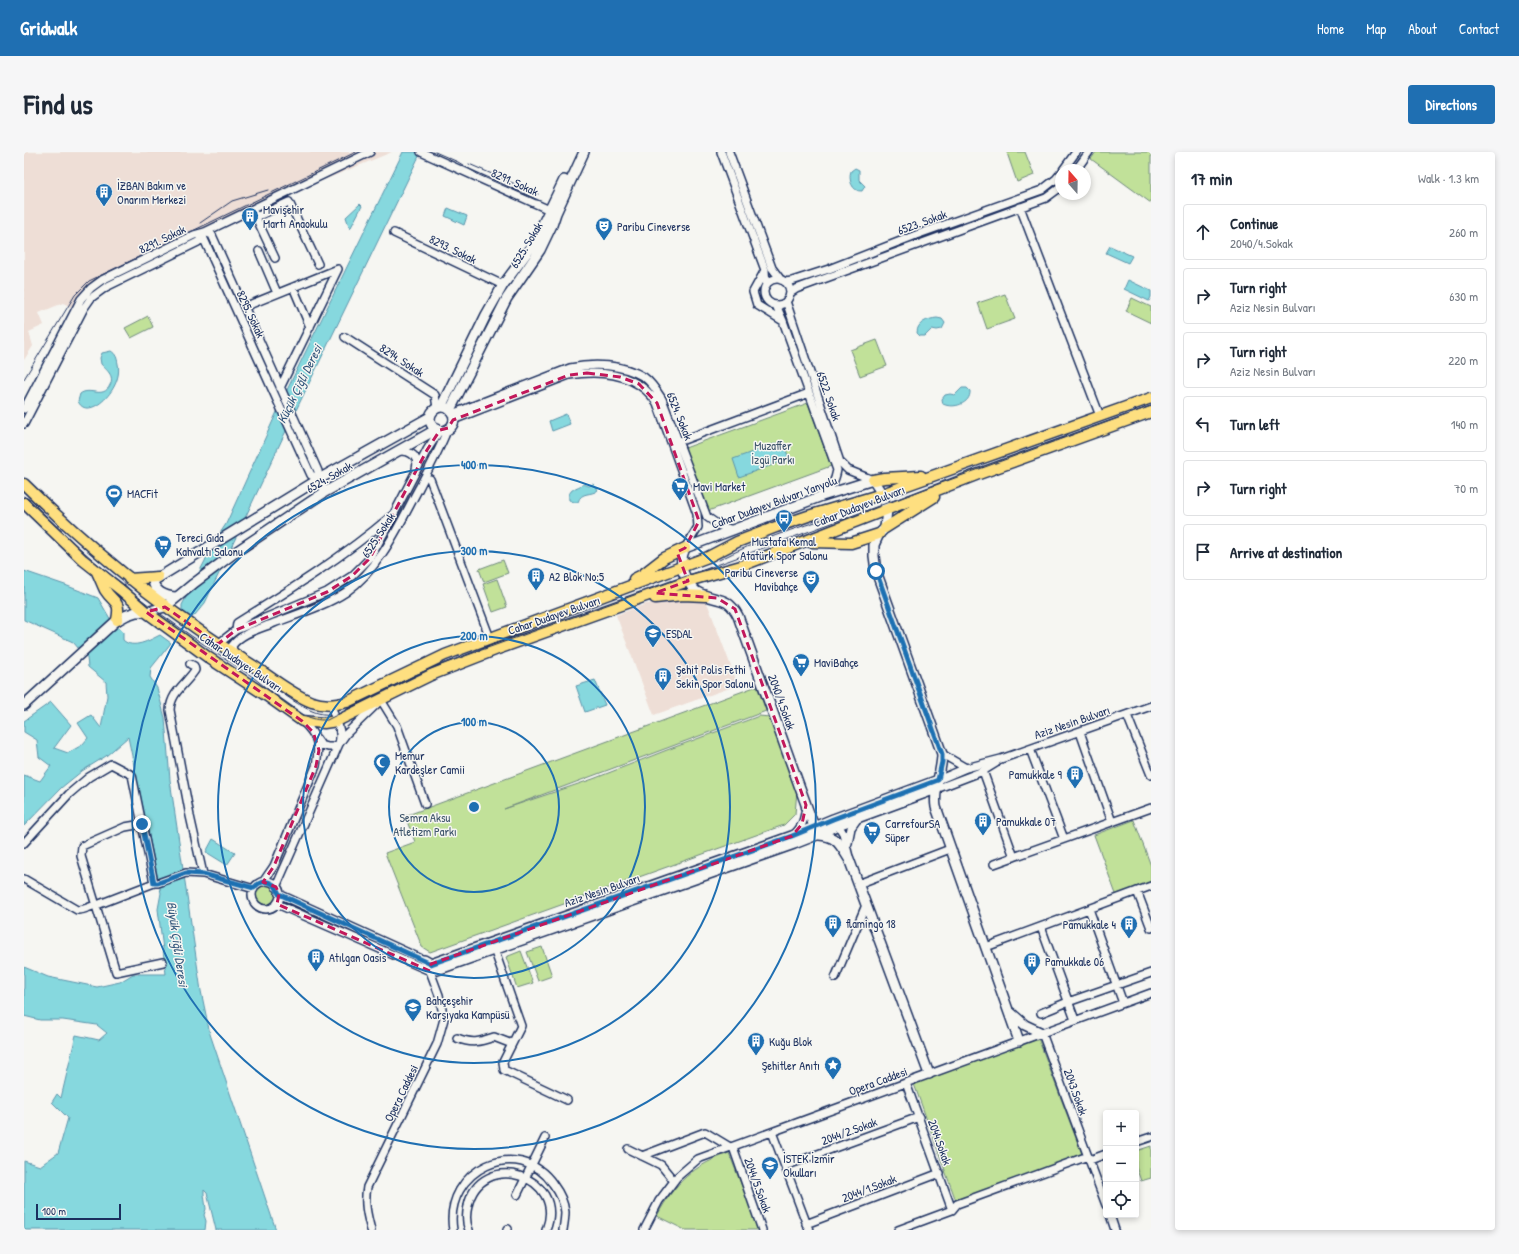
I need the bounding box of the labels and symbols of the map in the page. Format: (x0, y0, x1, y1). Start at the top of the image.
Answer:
street label: 8291. Sokak (489, 164, 541, 200)
north arrow (1055, 164, 1091, 200)
place label: İZBAN Bakım ve Onarım Merkezi (117, 177, 186, 208)
building icon: İZBAN Bakım ve Onarım Merkezi (94, 182, 114, 207)
place label: Mavişehir Martı Anaokulu (263, 201, 328, 232)
street label: 6523. Sokak (895, 205, 949, 239)
building icon: Mavişehir Martı Anaokulu (240, 206, 260, 231)
theatre icon: Paribu Cineverse (594, 216, 614, 241)
place label: Paribu Cineverse (617, 218, 691, 235)
street label: 6525. Sokak (506, 219, 546, 271)
street label: 8291. Sokak (136, 220, 188, 258)
street label: 8293. Sokak (426, 230, 480, 268)
street label: 8295. Sokak (233, 287, 269, 341)
street label: 8294. Sokak (376, 339, 428, 381)
water label: Küçük Çiğli Deresi (272, 341, 327, 427)
street label: 6522. Sokak (813, 369, 845, 423)
street label: 6524. Sokak (663, 389, 697, 443)
park label: Muzaffer İzgü Parkı (751, 437, 795, 468)
text: 400 m (461, 456, 487, 473)
street label: 6524. Sokak (303, 457, 355, 497)
street label: Cahar Dudayev Bulvarı Yanyolu (709, 471, 839, 533)
supermarket icon: Mavi Market (670, 476, 690, 501)
place label: Mavi Market (693, 478, 746, 495)
street label: Cahar Dudayev Bulvarı (811, 481, 907, 531)
sports icon: MACFit (104, 483, 124, 508)
place label: MACFit (127, 485, 159, 502)
bus stop icon: Mustafa Kemal Atatürk Spor Salonu (774, 508, 794, 533)
street label: 6525. Sokak (357, 509, 399, 561)
place label: Tereci Gıda Kahvaltı Salonu (176, 529, 243, 560)
place label: Mustafa Kemal Atatürk Spor Salonu (740, 533, 828, 564)
supermarket icon: Tereci Gıda Kahvaltı Salonu (153, 534, 173, 559)
text: 300 m (460, 542, 488, 559)
route start (867, 562, 885, 580)
place label: Paribu Cineverse Mavibahçe (725, 564, 798, 595)
building icon: A2 Blok No:5 (526, 566, 546, 591)
place label: A2 Blok No:5 (549, 568, 604, 585)
theatre icon: Paribu Cineverse Mavibahçe (801, 569, 821, 594)
street label: Cahar Dudayev Bulvarı (506, 591, 602, 639)
school or university icon: ESDAL (643, 623, 663, 648)
place label: ESDAL (666, 625, 693, 642)
text: 200 m (460, 627, 488, 644)
street label: Cahar Dudayev Bulvarı (196, 628, 286, 696)
supermarket icon: MaviBahçe (791, 652, 811, 677)
place label: MaviBahçe (814, 654, 859, 671)
place label: Şehit Polis Fethi Sekin Spor Salonu (676, 661, 754, 692)
building icon: Şehit Polis Fethi Sekin Spor Salonu (653, 666, 673, 691)
street label: 2040/4.Sokak (764, 672, 800, 732)
street label: Aziz Nesin Bulvarı (1032, 701, 1112, 743)
text: 100 m (461, 713, 487, 730)
place label: Memur Kardeşler Camii (395, 747, 465, 778)
mosque icon: Memur Kardeşler Camii (372, 752, 392, 777)
building icon: Pamukkale 9 (1065, 764, 1085, 789)
place label: Pamukkale 9 (1009, 766, 1063, 783)
centre of rings (467, 800, 481, 814)
park label: Semra Aksu Atletizm Parkı (393, 809, 457, 840)
building icon: Pamukkale 07 (973, 811, 993, 836)
place label: Pamukkale 07 (996, 813, 1056, 830)
route end (133, 815, 151, 833)
place label: CarrefourSA Süper (885, 815, 940, 846)
supermarket icon: CarrefourSA Süper (862, 820, 882, 845)
street label: Aziz Nesin Bulvarı (562, 869, 642, 911)
water label: Büyük Çiğli Deresi (162, 900, 193, 989)
building icon: flamingo 18 (823, 913, 843, 938)
building icon: Pamukkale 4 (1119, 914, 1139, 939)
place label: flamingo 18 (846, 915, 896, 932)
place label: Pamukkale 4 (1063, 916, 1116, 933)
building icon: Atılgan Oasis (306, 947, 326, 972)
place label: Atılgan Oasis (329, 949, 387, 966)
building icon: Pamukkale 06 (1022, 951, 1042, 976)
place label: Pamukkale 06 (1045, 953, 1104, 970)
place label: Bahçeşehir Karşıyaka Kampüsü (426, 992, 510, 1023)
school or university icon: Bahçeşehir Karşıyaka Kampüsü (403, 997, 423, 1022)
building icon: Kuğu Blok (746, 1031, 766, 1056)
place label: Kuğu Blok (769, 1033, 812, 1050)
place icon: Şehitler Anıtı (823, 1055, 843, 1080)
place label: Şehitler Anıtı (762, 1057, 820, 1074)
street label: Opera Caddesi (380, 1062, 422, 1124)
street label: Opera Caddesi (846, 1063, 910, 1099)
street label: 2043.Sokak (1060, 1066, 1092, 1118)
street label: 2044/2.Sokak (819, 1113, 879, 1149)
street label: 2044.Sokak (924, 1117, 956, 1167)
place label: İSTEK İzmir Okulları (783, 1150, 835, 1181)
street label: 2044/5.Sokak (740, 1155, 776, 1215)
school or university icon: İSTEK İzmir Okulları (760, 1155, 780, 1180)
street label: 2044/1.Sokak (839, 1170, 899, 1206)
scale bar (36, 1202, 121, 1221)

